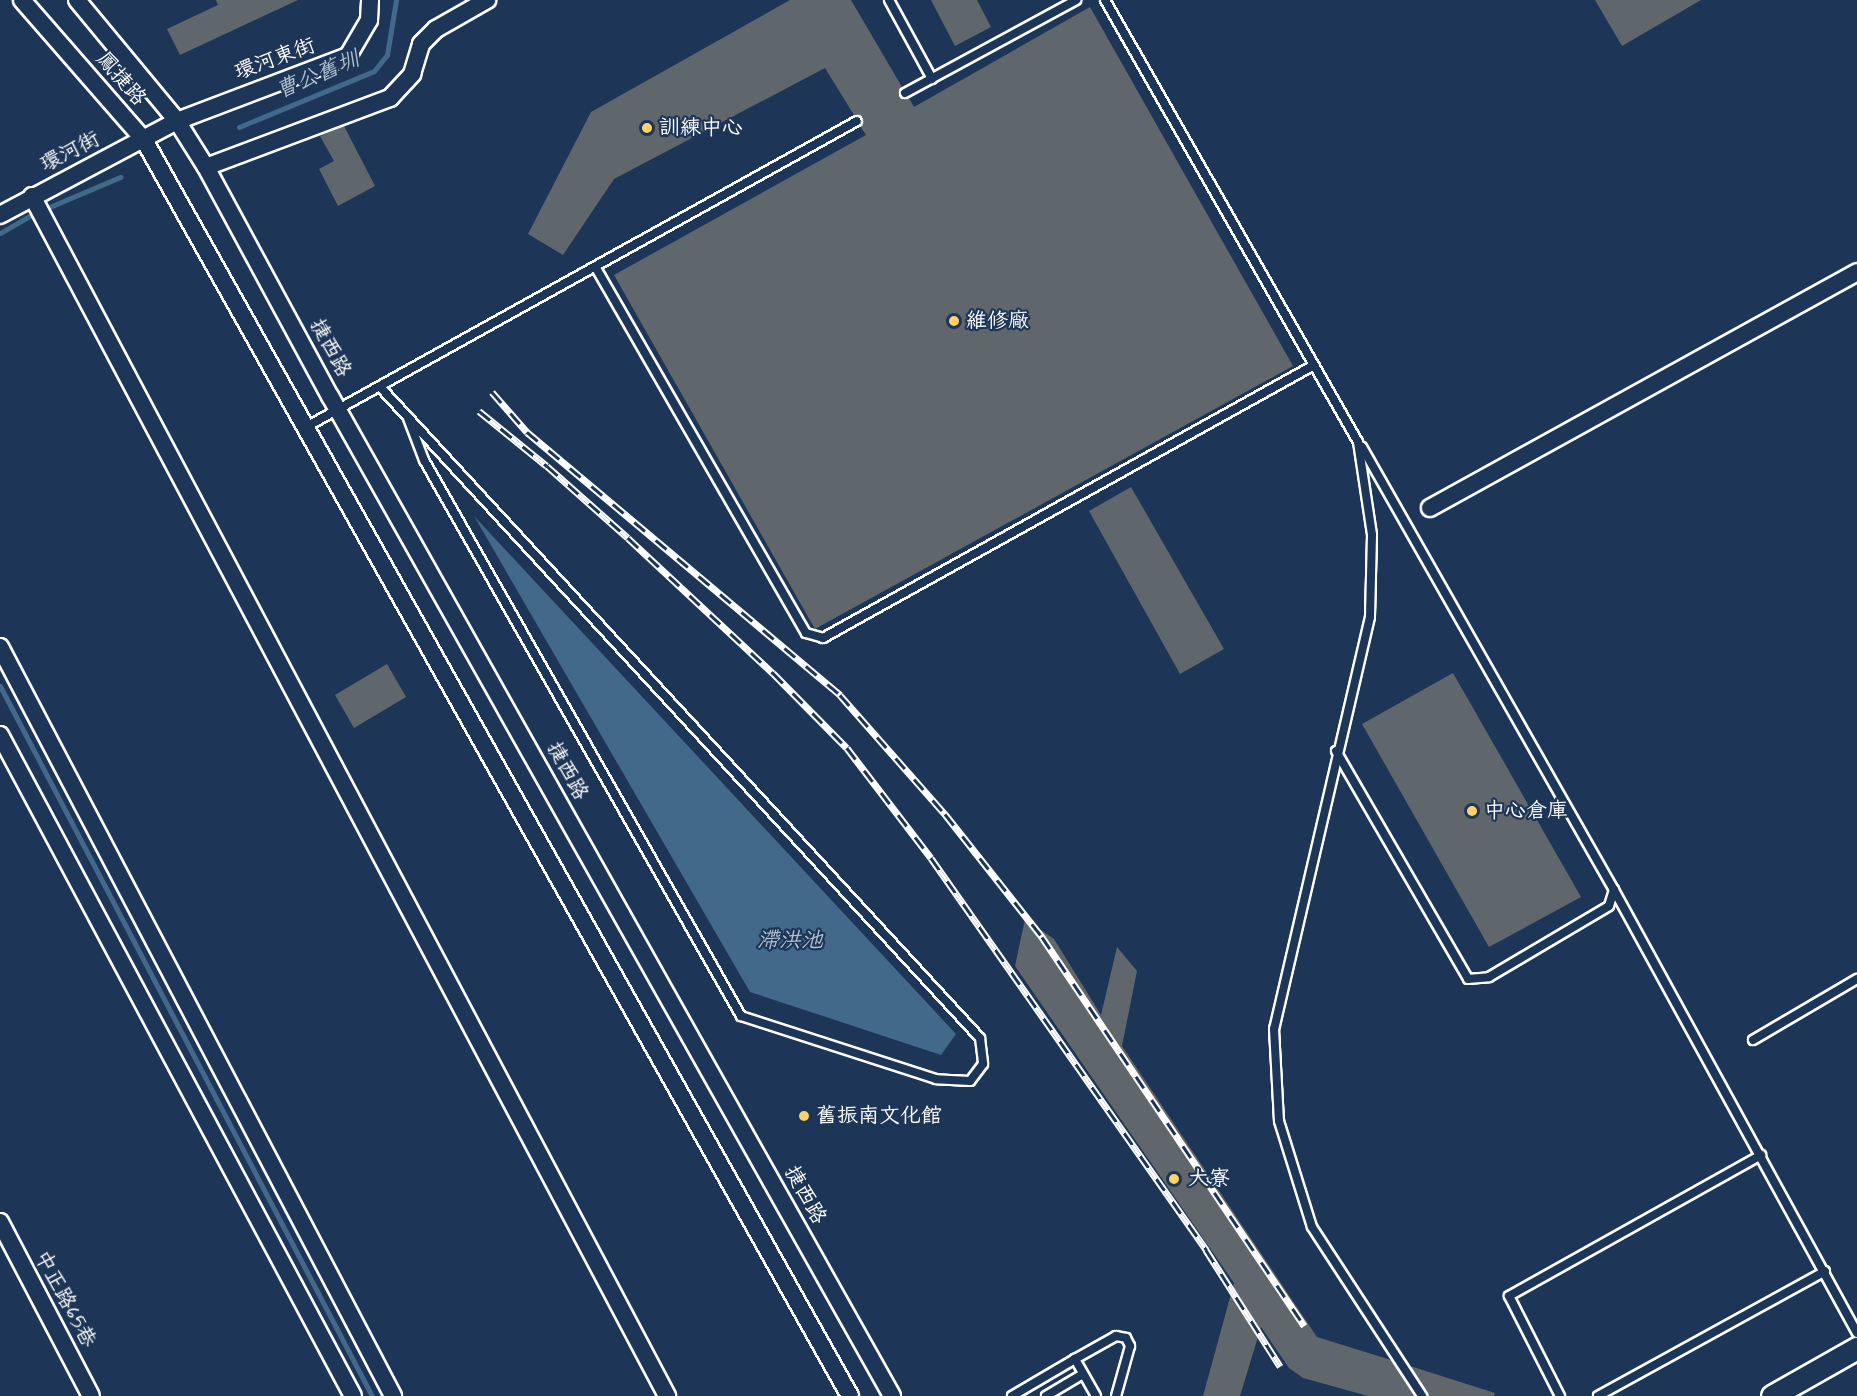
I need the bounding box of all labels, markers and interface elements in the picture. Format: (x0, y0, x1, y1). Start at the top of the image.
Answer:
street label: 環河東街 (231, 33, 319, 85)
street label: 鳳捷路 (91, 47, 151, 111)
water label: 曹公舊圳 (272, 47, 364, 105)
place label: 訓練中心 (659, 115, 743, 141)
marker: 訓練中心 (640, 121, 654, 135)
street label: 環河街 (36, 126, 104, 178)
place label: 維修廠 (966, 308, 1029, 334)
street label: 捷西路 (304, 314, 356, 382)
marker: 維修廠 (947, 314, 961, 328)
street label: 捷西路 (541, 737, 593, 805)
place label: 中心倉庫 (1484, 798, 1568, 824)
marker: 中心倉庫 (1465, 804, 1479, 818)
water label: 滯洪池 (757, 929, 823, 955)
place label: 舊振南文化館 (816, 1103, 942, 1129)
marker: 舊振南文化館 (797, 1109, 811, 1123)
street label: 捷西路 (779, 1161, 831, 1229)
place label: 大寮 (1188, 1166, 1230, 1192)
marker: 大寮 (1165, 1170, 1183, 1188)
street label: 中正路65巷 (29, 1246, 101, 1352)

